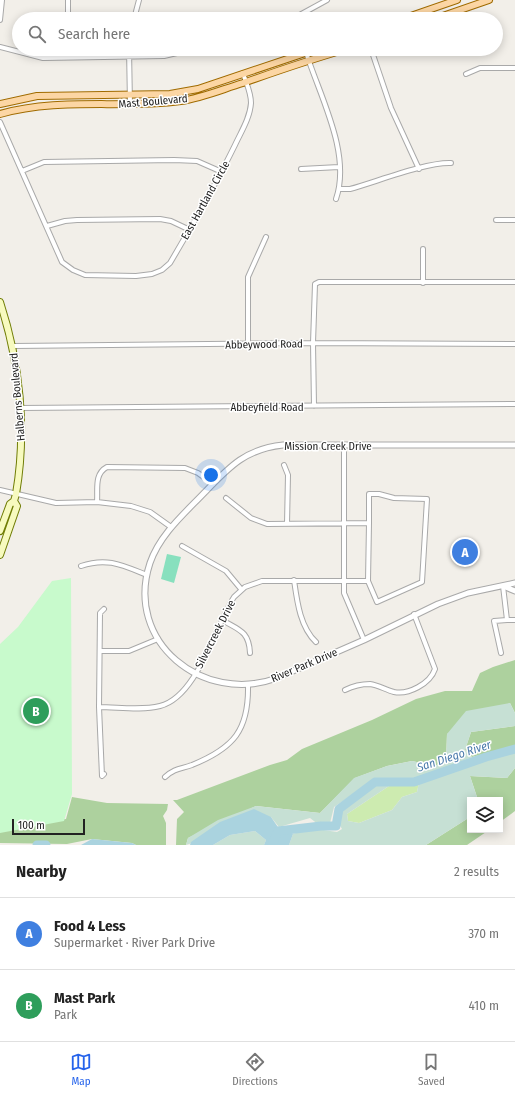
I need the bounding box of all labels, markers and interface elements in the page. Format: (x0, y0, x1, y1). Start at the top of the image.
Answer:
search box (12, 12, 503, 56)
icon: search (26, 23, 48, 45)
text: Search here (58, 25, 130, 43)
street label: Mast Boulevard (118, 92, 188, 111)
street label: East Hartland Circle (178, 159, 232, 242)
street label: Abbeywood Road (225, 337, 303, 352)
street label: Halberns Boulevard (7, 352, 28, 442)
street label: Abbeyfield Road (230, 401, 304, 414)
street label: Mission Creek Drive (284, 440, 372, 453)
your location (201, 465, 221, 485)
pin: A (452, 537, 478, 567)
street label: Silvercreek Drive (193, 598, 238, 671)
street label: River Park Drive (269, 646, 339, 685)
pin: B (23, 696, 49, 726)
water label: San Diego River (414, 737, 493, 775)
map controls (467, 797, 503, 833)
button: layers (467, 797, 503, 833)
scale bar (12, 817, 85, 836)
text: 100 m (18, 819, 45, 832)
text: Nearby (16, 861, 67, 882)
text: 2 results (454, 864, 499, 879)
text: Food 4 Less (54, 917, 126, 935)
text: A (25, 926, 33, 941)
text: 370 m (468, 926, 499, 941)
text: Supermarket · River Park Drive (54, 935, 215, 950)
text: Mast Park (54, 989, 115, 1007)
text: B (25, 998, 33, 1013)
text: 410 m (469, 998, 499, 1013)
text: Park (54, 1007, 77, 1022)
tab: Map (70, 1051, 92, 1088)
tab: Directions (232, 1051, 278, 1088)
tab: Saved (418, 1051, 445, 1088)

